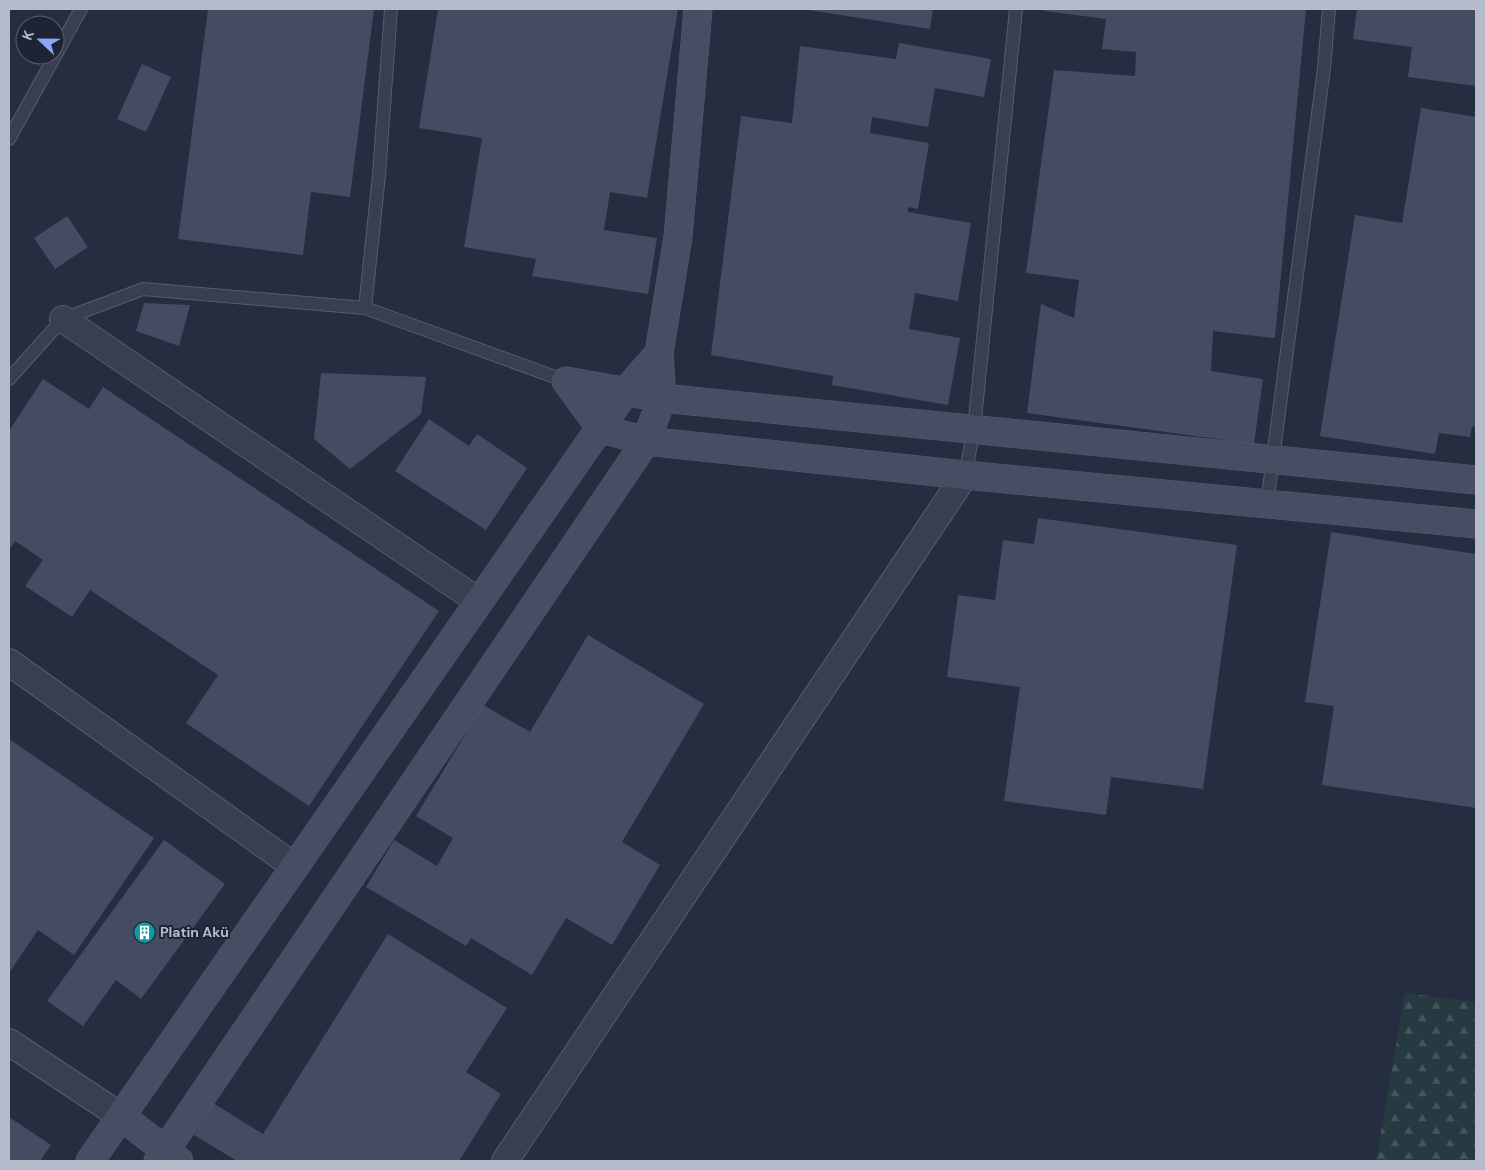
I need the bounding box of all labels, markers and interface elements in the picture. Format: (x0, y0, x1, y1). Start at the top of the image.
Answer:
north arrow (15, 15, 65, 65)
text: K (18, 28, 38, 43)
building icon: Platin Akü (132, 920, 156, 944)
place label: Platin Akü (160, 923, 229, 941)

